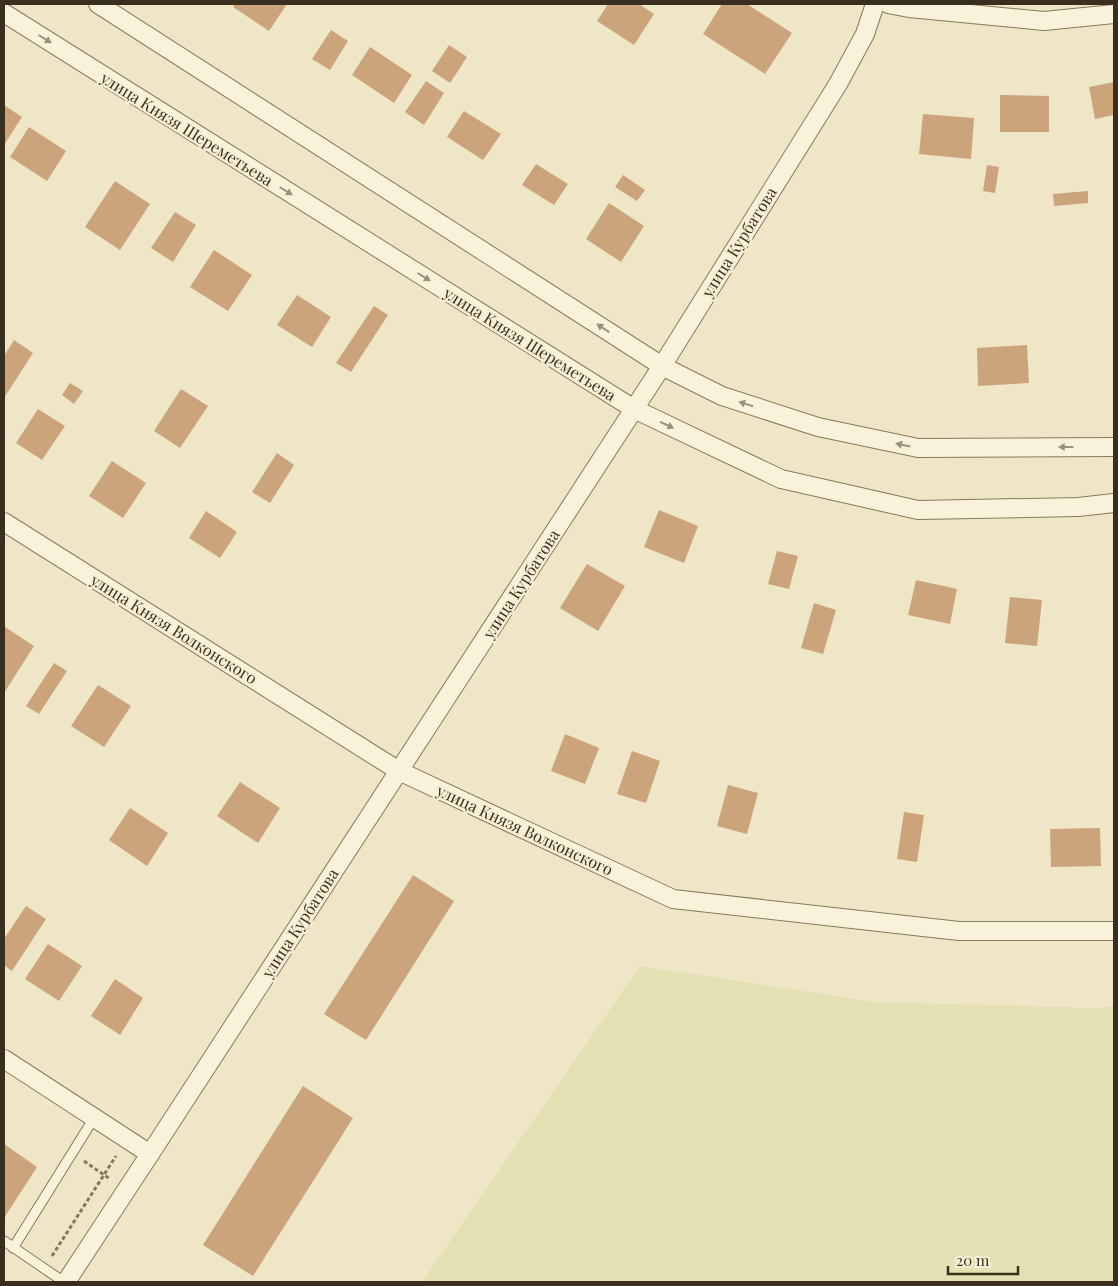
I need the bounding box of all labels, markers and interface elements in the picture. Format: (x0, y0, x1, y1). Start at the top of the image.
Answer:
one-way arrow (38, 34, 52, 44)
street label: улица Князя Шереметьева (96, 66, 277, 190)
street label: улица Курбатова (696, 183, 781, 302)
one-way arrow (280, 186, 293, 195)
one-way arrow (417, 273, 430, 282)
street label: улица Князя Шереметьева (439, 281, 620, 405)
one-way arrow (597, 323, 610, 333)
one-way arrow (739, 400, 754, 407)
one-way arrow (660, 421, 674, 429)
one-way arrow (896, 441, 911, 449)
one-way arrow (1057, 443, 1073, 451)
street label: улица Курбатова (477, 525, 564, 643)
street label: улица Князя Волконского (86, 568, 262, 689)
street label: улица Князя Волконского (433, 779, 617, 880)
street label: улица Курбатова (256, 864, 343, 982)
scale bar (948, 1244, 1018, 1276)
text: 20 m (956, 1250, 990, 1270)

